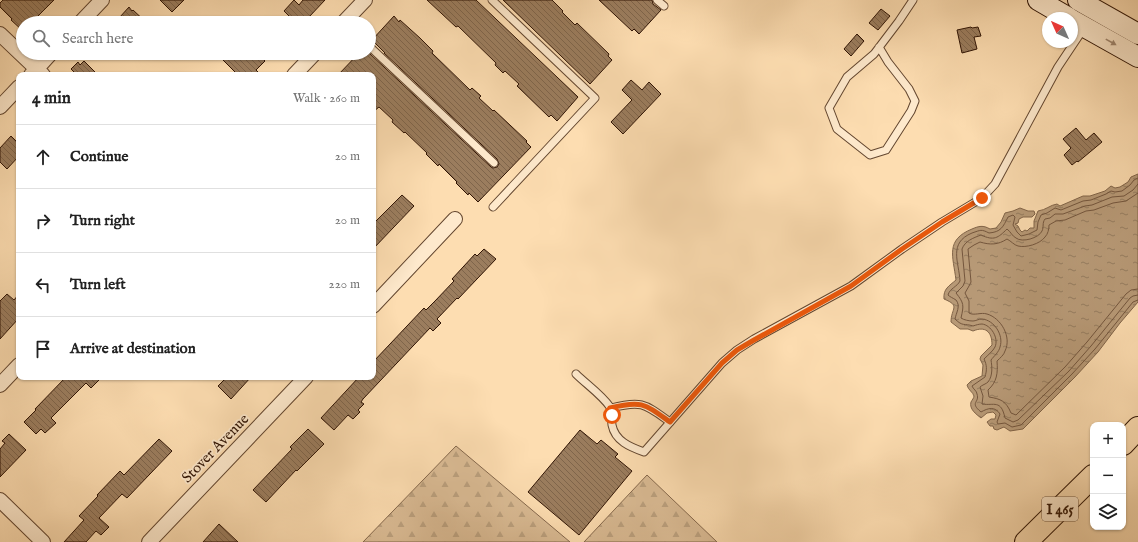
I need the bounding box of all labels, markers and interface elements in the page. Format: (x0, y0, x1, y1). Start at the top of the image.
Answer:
north arrow (1042, 12, 1078, 48)
search box (16, 16, 376, 60)
icon: search (30, 27, 52, 49)
text: Search here (62, 29, 133, 48)
one-way arrow (1105, 38, 1117, 45)
text: 4 min (32, 88, 71, 109)
text: Walk · 260 m (293, 90, 360, 107)
icon: ahead (32, 146, 54, 168)
text: Continue (70, 147, 128, 166)
text: 20 m (335, 148, 360, 165)
route end (973, 189, 991, 207)
icon: right (32, 210, 54, 232)
text: Turn right (70, 211, 135, 230)
text: 20 m (335, 212, 360, 229)
icon: left (32, 274, 54, 296)
text: Turn left (70, 275, 126, 294)
text: 220 m (329, 276, 360, 293)
icon: arrive (32, 338, 54, 360)
text: Arrive at destination (70, 339, 196, 358)
route start (603, 406, 621, 424)
street label: Stover Avenue (178, 410, 253, 487)
map controls (1090, 422, 1126, 530)
button: + (1090, 422, 1126, 458)
button: − (1090, 458, 1126, 494)
button: layers (1090, 494, 1126, 530)
road number: I 465 (1042, 497, 1078, 521)

